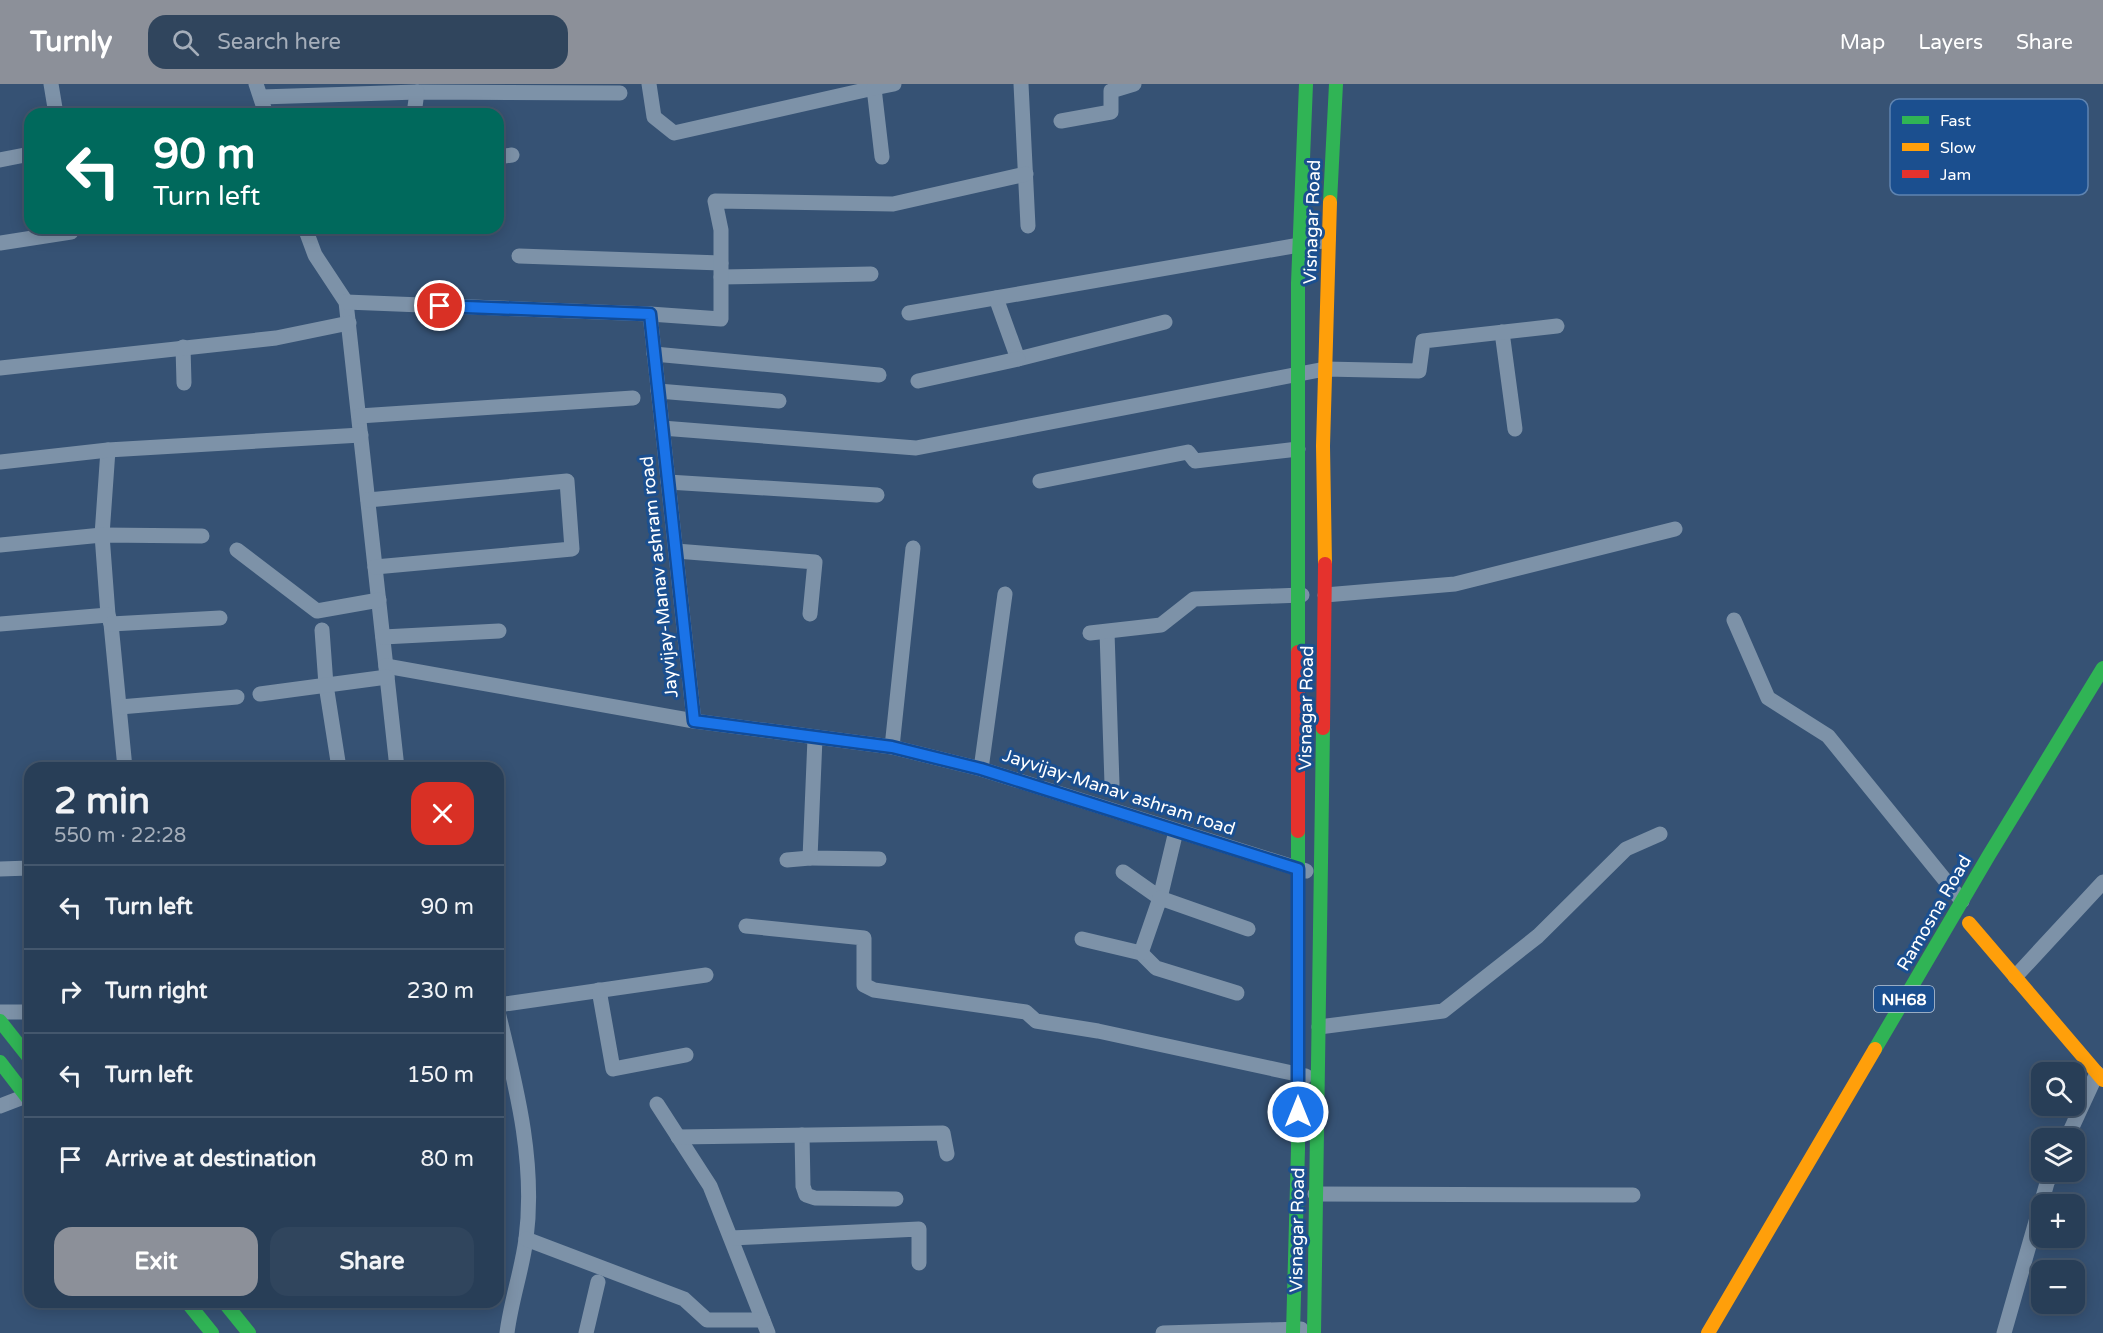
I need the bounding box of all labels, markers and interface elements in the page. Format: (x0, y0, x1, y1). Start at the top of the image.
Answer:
search box (148, 15, 568, 69)
text: Turnly (30, 25, 112, 59)
icon: search (169, 26, 202, 59)
text: Search here (217, 29, 341, 55)
text: Map (1840, 30, 1885, 55)
text: Layers (1918, 30, 1983, 55)
text: Share (2016, 30, 2073, 55)
legend (1890, 99, 2088, 195)
text: Fast (1940, 111, 1971, 131)
text: 90 m (153, 129, 255, 180)
icon: left (54, 132, 132, 210)
text: Slow (1940, 138, 1976, 158)
street label: Visnagar Road (1299, 159, 1325, 285)
text: Jam (1940, 165, 1971, 185)
text: Turn left (153, 180, 260, 213)
pin (414, 280, 465, 331)
icon: arrive (423, 289, 456, 322)
street label: Jayvijay-Manav ashram road (635, 455, 683, 699)
street label: Visnagar Road (1294, 645, 1318, 771)
street label: Jayvijay-Manav ashram road (1000, 744, 1238, 840)
text: 2 min (54, 780, 150, 823)
button: close (411, 782, 474, 845)
text: 550 m · 22:28 (54, 824, 186, 848)
street label: Ramosna Road (1892, 851, 1976, 975)
icon: left (54, 891, 87, 924)
text: Turn left (105, 894, 193, 920)
text: 90 m (420, 894, 474, 920)
icon: right (54, 975, 87, 1008)
text: Turn right (105, 978, 207, 1004)
text: 230 m (407, 978, 474, 1004)
road number: NH68 (1874, 986, 1934, 1012)
icon: left (54, 1059, 87, 1092)
text: Turn left (105, 1062, 193, 1088)
text: 150 m (407, 1062, 474, 1088)
map controls (2031, 1062, 2085, 1314)
button: search (2031, 1062, 2085, 1116)
position arrow (1266, 1080, 1330, 1144)
button: layers (2031, 1128, 2085, 1182)
icon: arrive (54, 1143, 87, 1176)
text: Arrive at destination (105, 1146, 316, 1172)
text: 80 m (420, 1146, 474, 1172)
street label: Visnagar Road (1285, 1167, 1309, 1293)
button: + (2031, 1194, 2085, 1248)
button: Exit (54, 1227, 258, 1296)
button: Share (270, 1227, 474, 1296)
button: − (2031, 1260, 2085, 1314)

